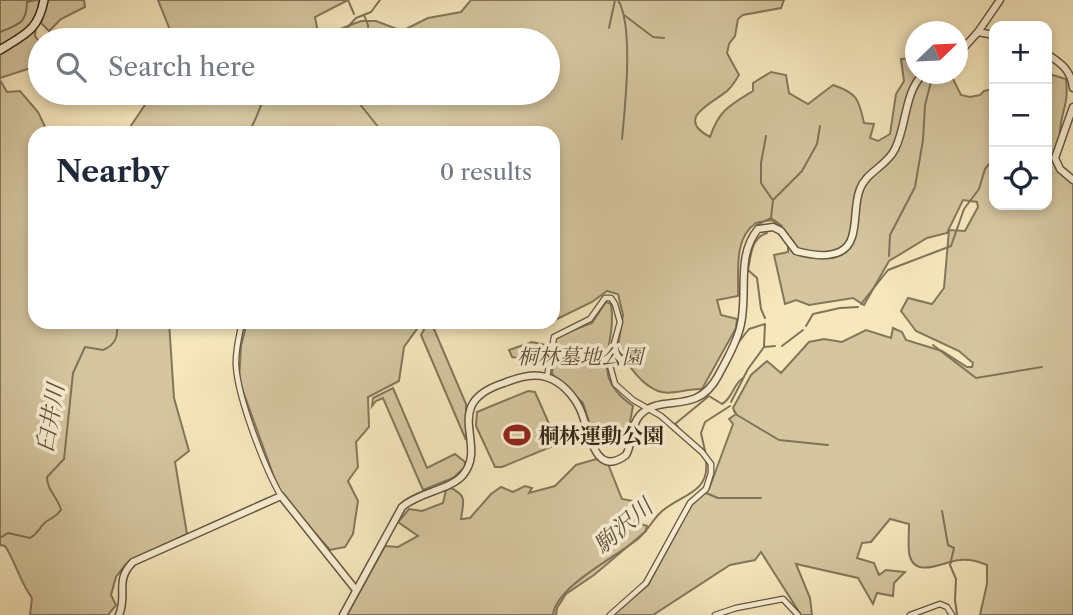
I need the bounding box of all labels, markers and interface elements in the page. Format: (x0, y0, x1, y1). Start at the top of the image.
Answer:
north arrow (905, 21, 968, 84)
map controls (989, 21, 1052, 210)
button: + (989, 21, 1052, 84)
search box (28, 28, 560, 105)
icon: search (52, 48, 90, 86)
text: Search here (108, 51, 255, 83)
button: − (989, 84, 1052, 147)
button: locate (989, 147, 1052, 210)
text: Nearby (56, 153, 169, 190)
text: 0 results (440, 158, 532, 186)
park label: 桐林墓地公園 (517, 344, 646, 369)
water label: 臼井川 (30, 379, 70, 454)
sports icon: 桐林運動公園 (502, 420, 532, 450)
place label: 桐林運動公園 (538, 423, 664, 448)
water label: 駒沢川 (588, 491, 660, 559)

